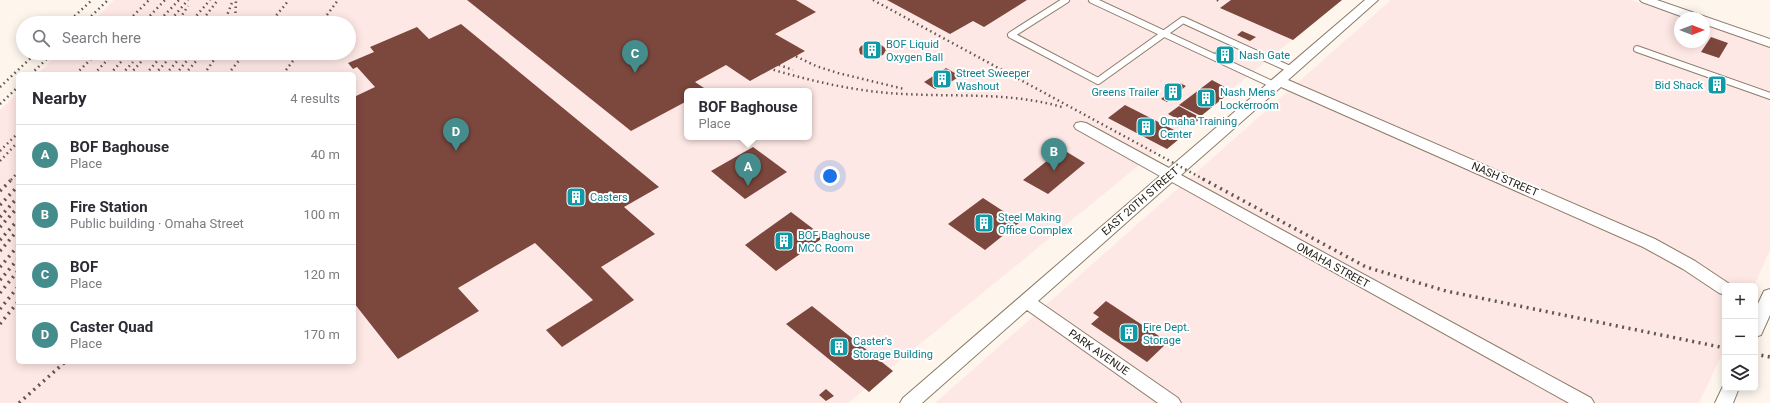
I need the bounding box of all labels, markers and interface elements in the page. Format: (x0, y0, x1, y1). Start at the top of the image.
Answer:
north arrow (1674, 12, 1710, 48)
search box (16, 16, 356, 60)
icon: search (30, 27, 52, 49)
text: Search here (62, 29, 141, 47)
place label: BOF Liquid Oxygen Ball (886, 38, 943, 64)
building icon: BOF Liquid Oxygen Ball (861, 39, 883, 61)
pin: C (622, 40, 648, 73)
building icon: Nash Gate (1214, 44, 1236, 66)
place label: Nash Gate (1239, 49, 1290, 62)
place label: Street Sweeper Washout (956, 67, 1030, 93)
building icon: Street Sweeper Washout (931, 68, 953, 90)
building icon: Bid Shack (1706, 74, 1728, 96)
place label: Bid Shack (1655, 79, 1703, 92)
building icon: Greens Trailer (1162, 81, 1184, 103)
place label: Greens Trailer (1091, 86, 1159, 99)
place label: Nash Mens Lockerroom (1220, 86, 1279, 112)
building icon: Nash Mens Lockerroom (1195, 87, 1217, 109)
text: Nearby (32, 88, 87, 108)
popup (684, 88, 812, 140)
text: 4 results (290, 91, 340, 106)
text: BOF Baghouse (698, 98, 798, 116)
place label: Omaha Training Center (1160, 115, 1237, 141)
text: Place (698, 116, 731, 131)
building icon: Omaha Training Center (1135, 116, 1157, 138)
pin: D (443, 118, 469, 151)
text: BOF Baghouse (70, 138, 169, 156)
pin: B (1041, 138, 1067, 171)
text: A (41, 147, 49, 162)
text: 40 m (311, 147, 340, 162)
pin: A (735, 153, 761, 186)
text: Place (70, 156, 102, 171)
street label: NASH STREET (1469, 160, 1541, 200)
street label: EAST 20TH STREET (1099, 164, 1182, 238)
your location (820, 166, 840, 186)
building icon: Casters (565, 186, 587, 208)
place label: Casters (590, 191, 628, 204)
text: Fire Station (70, 198, 148, 216)
text: B (41, 207, 49, 222)
text: 100 m (303, 207, 340, 222)
place label: Steel Making Office Complex (998, 211, 1073, 237)
building icon: Steel Making Office Complex (973, 212, 995, 234)
text: Public building · Omaha Street (70, 216, 244, 231)
place label: BOF Baghouse MCC Room (798, 229, 870, 255)
building icon: BOF Baghouse MCC Room (773, 230, 795, 252)
street label: OMAHA STREET (1294, 240, 1372, 291)
text: BOF (70, 258, 98, 276)
text: C (41, 267, 49, 282)
text: 120 m (303, 267, 340, 282)
text: Place (70, 276, 102, 291)
map controls (1722, 283, 1758, 391)
button: + (1722, 283, 1758, 319)
text: Caster Quad (70, 318, 153, 336)
button: − (1722, 319, 1758, 355)
place label: Fire Dept. Storage (1143, 321, 1190, 347)
building icon: Fire Dept. Storage (1118, 322, 1140, 344)
text: D (41, 327, 49, 342)
text: 170 m (303, 327, 340, 342)
street label: PARK AVENUE (1066, 327, 1132, 378)
place label: Caster's Storage Building (853, 335, 933, 361)
text: Place (70, 336, 102, 351)
building icon: Caster's Storage Building (828, 336, 850, 358)
button: layers (1722, 355, 1758, 391)

